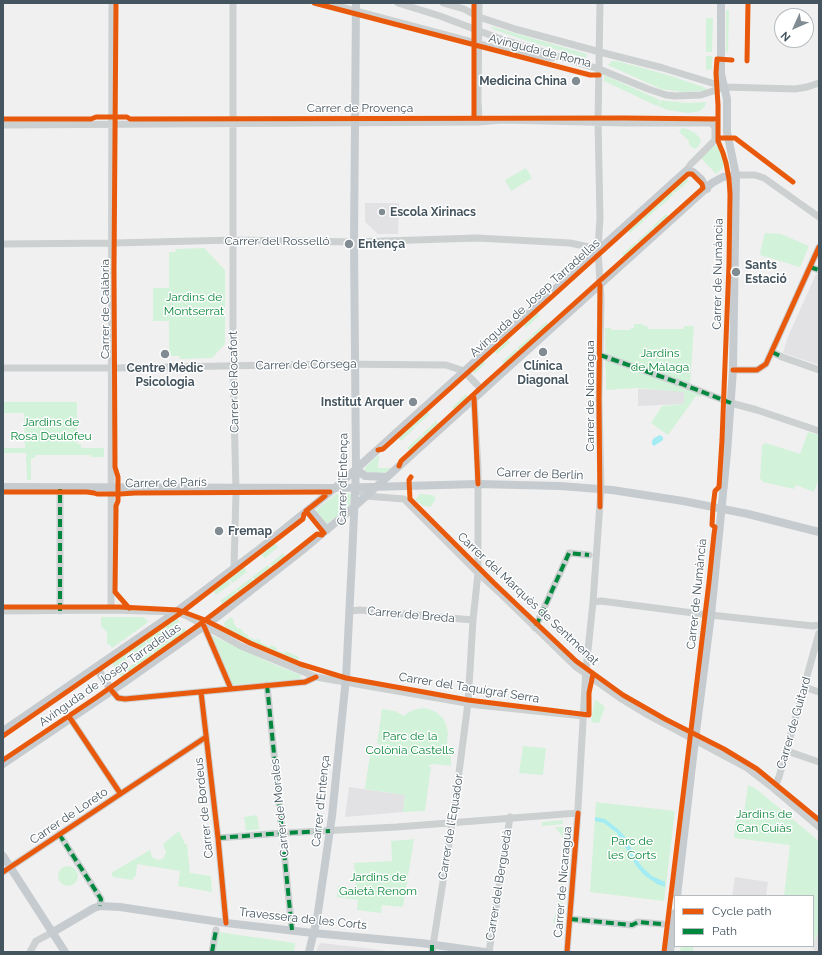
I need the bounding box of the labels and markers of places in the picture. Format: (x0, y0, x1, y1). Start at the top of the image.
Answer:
place label: Medicina China (479, 74, 567, 88)
marker: Medicina China (570, 75, 582, 87)
place label: Escola Xirinacs (390, 205, 476, 219)
marker: Escola Xirinacs (377, 207, 387, 217)
place label: Entença (358, 237, 405, 251)
marker: Entença (343, 238, 355, 250)
place label: Sants Estació (745, 258, 787, 286)
marker: Sants Estació (730, 266, 742, 278)
marker: Clínica Diagonal (537, 346, 549, 358)
marker: Centre Mèdic Psicologia (159, 348, 171, 360)
place label: Clínica Diagonal (517, 359, 569, 387)
place label: Centre Mèdic Psicologia (127, 361, 203, 389)
place label: Institut Arquer (321, 395, 404, 409)
marker: Institut Arquer (407, 396, 419, 408)
place label: Fremap (228, 524, 272, 538)
marker: Fremap (213, 525, 225, 537)

